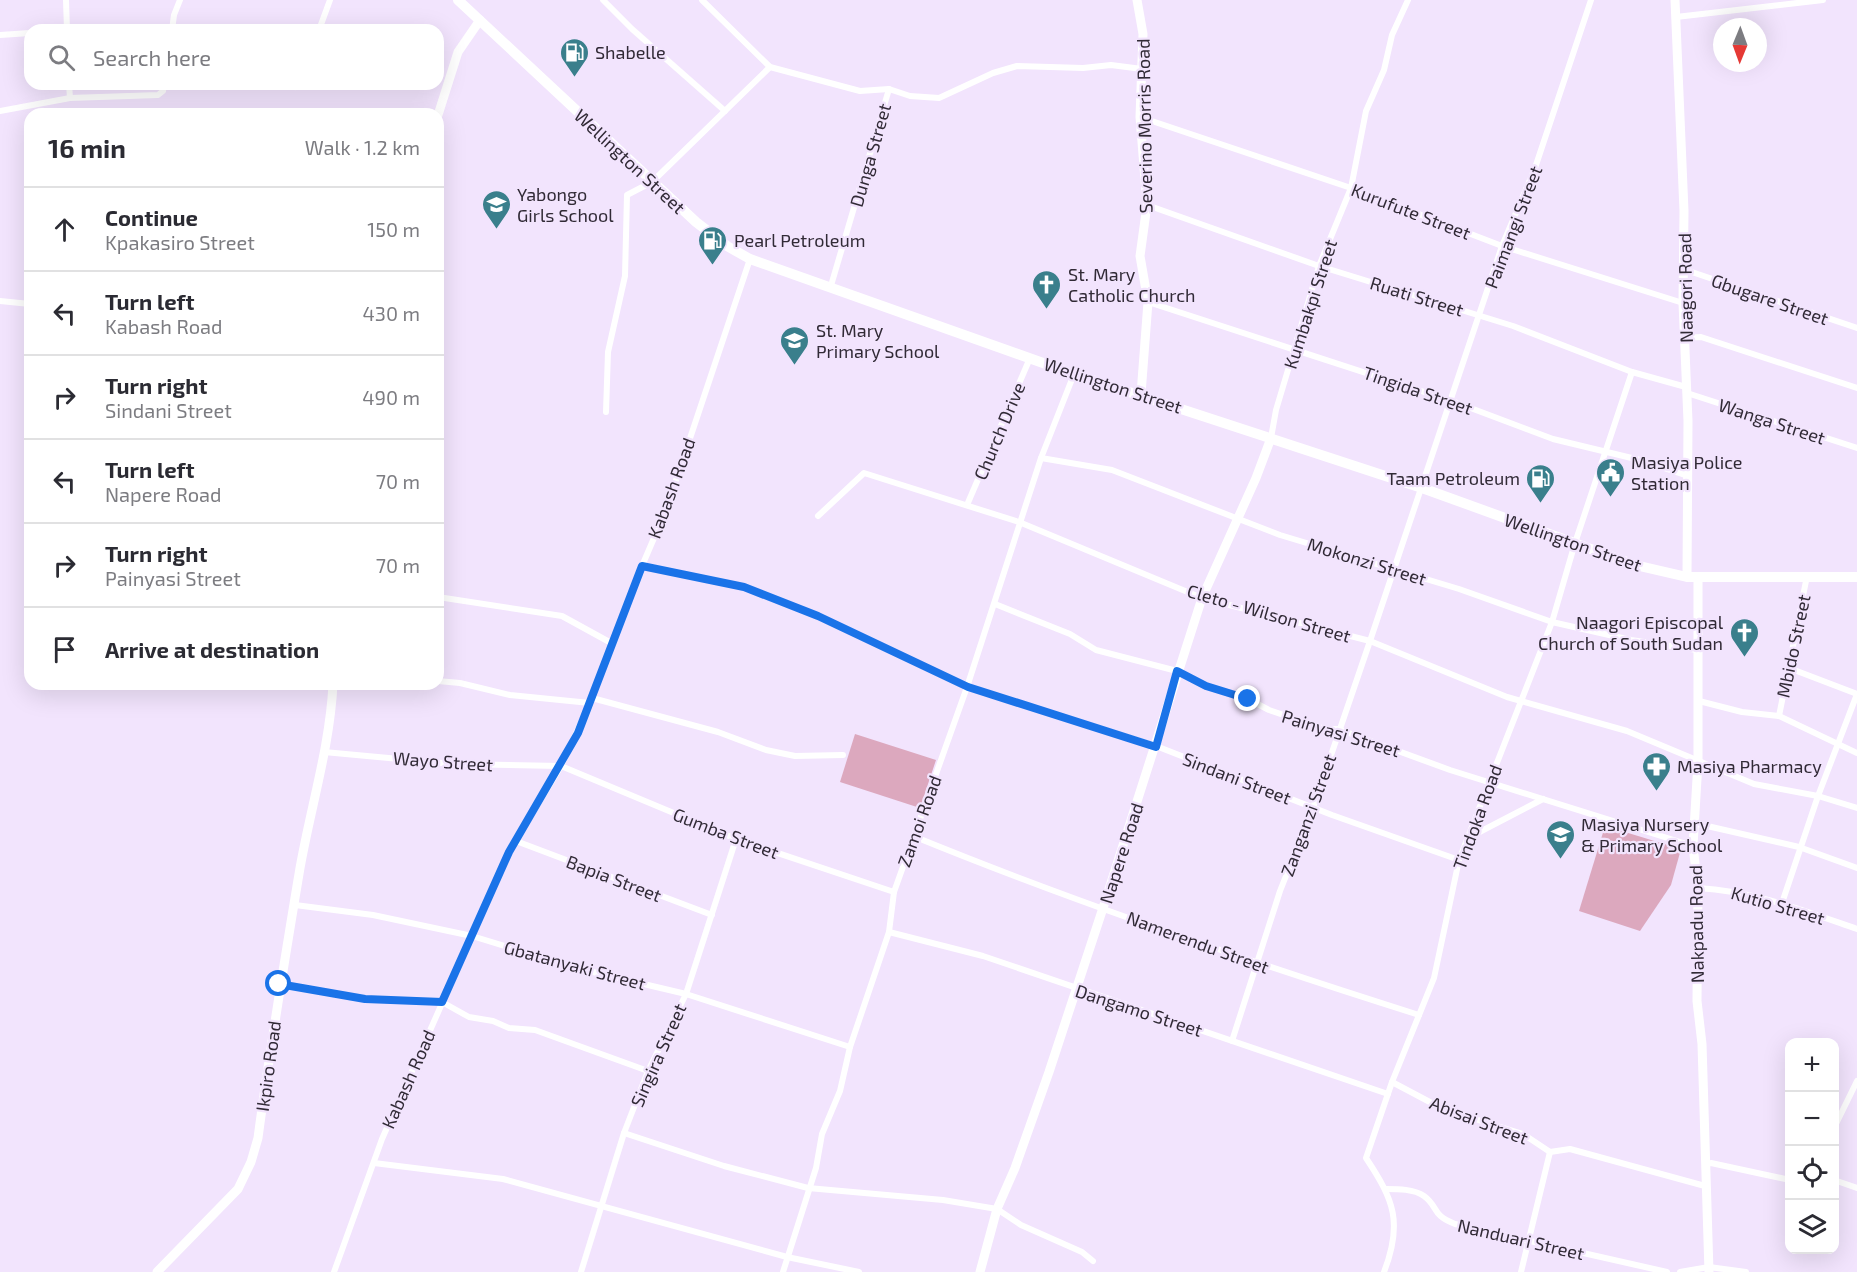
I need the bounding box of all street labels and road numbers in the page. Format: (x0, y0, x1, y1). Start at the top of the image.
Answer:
street label: Severino Morris Road (1131, 38, 1157, 214)
street label: Dunga Street (845, 101, 895, 209)
street label: Wellington Street (570, 104, 690, 218)
street label: Paimangi Street (1480, 162, 1547, 291)
street label: Kurufute Street (1348, 178, 1474, 244)
street label: Naagori Road (1673, 233, 1697, 343)
street label: Kumbakpi Street (1279, 236, 1341, 372)
street label: Gbugare Street (1709, 269, 1832, 329)
street label: Ruati Street (1368, 271, 1467, 321)
street label: Wellington Street (1041, 352, 1185, 418)
street label: Tingida Street (1360, 361, 1476, 419)
street label: Church Drive (969, 379, 1029, 483)
street label: Wanga Street (1716, 393, 1828, 449)
street label: Kabash Road (643, 435, 699, 541)
street label: Wellington Street (1502, 508, 1645, 576)
street label: Mokonzi Street (1305, 532, 1429, 590)
street label: Cleto - Wilson Street (1185, 579, 1353, 647)
street label: Mbido Street (1771, 592, 1815, 700)
street label: Painyasi Street (1279, 705, 1403, 761)
street label: Wayo Street (392, 747, 494, 775)
street label: Sindani Street (1180, 747, 1294, 809)
street label: Zanganzi Street (1276, 751, 1340, 879)
street label: Tindoka Road (1448, 761, 1506, 873)
street label: Zamoi Road (892, 772, 946, 870)
street label: Napere Road (1094, 800, 1148, 906)
street label: Gumba Street (670, 803, 782, 863)
street label: Bapia Street (563, 850, 665, 906)
street label: Nakpadu Road (1684, 865, 1708, 983)
street label: Kutio Street (1729, 881, 1827, 929)
street label: Namerendu Street (1124, 906, 1272, 978)
street label: Gbatanyaki Street (502, 936, 648, 995)
street label: Dangamo Street (1073, 979, 1205, 1041)
street label: Singira Street (625, 1000, 691, 1110)
street label: Ikpiro Road (251, 1019, 285, 1113)
street label: Kabash Road (376, 1026, 440, 1132)
street label: Abisai Street (1427, 1091, 1531, 1149)
street label: Nanduari Street (1456, 1214, 1587, 1264)

